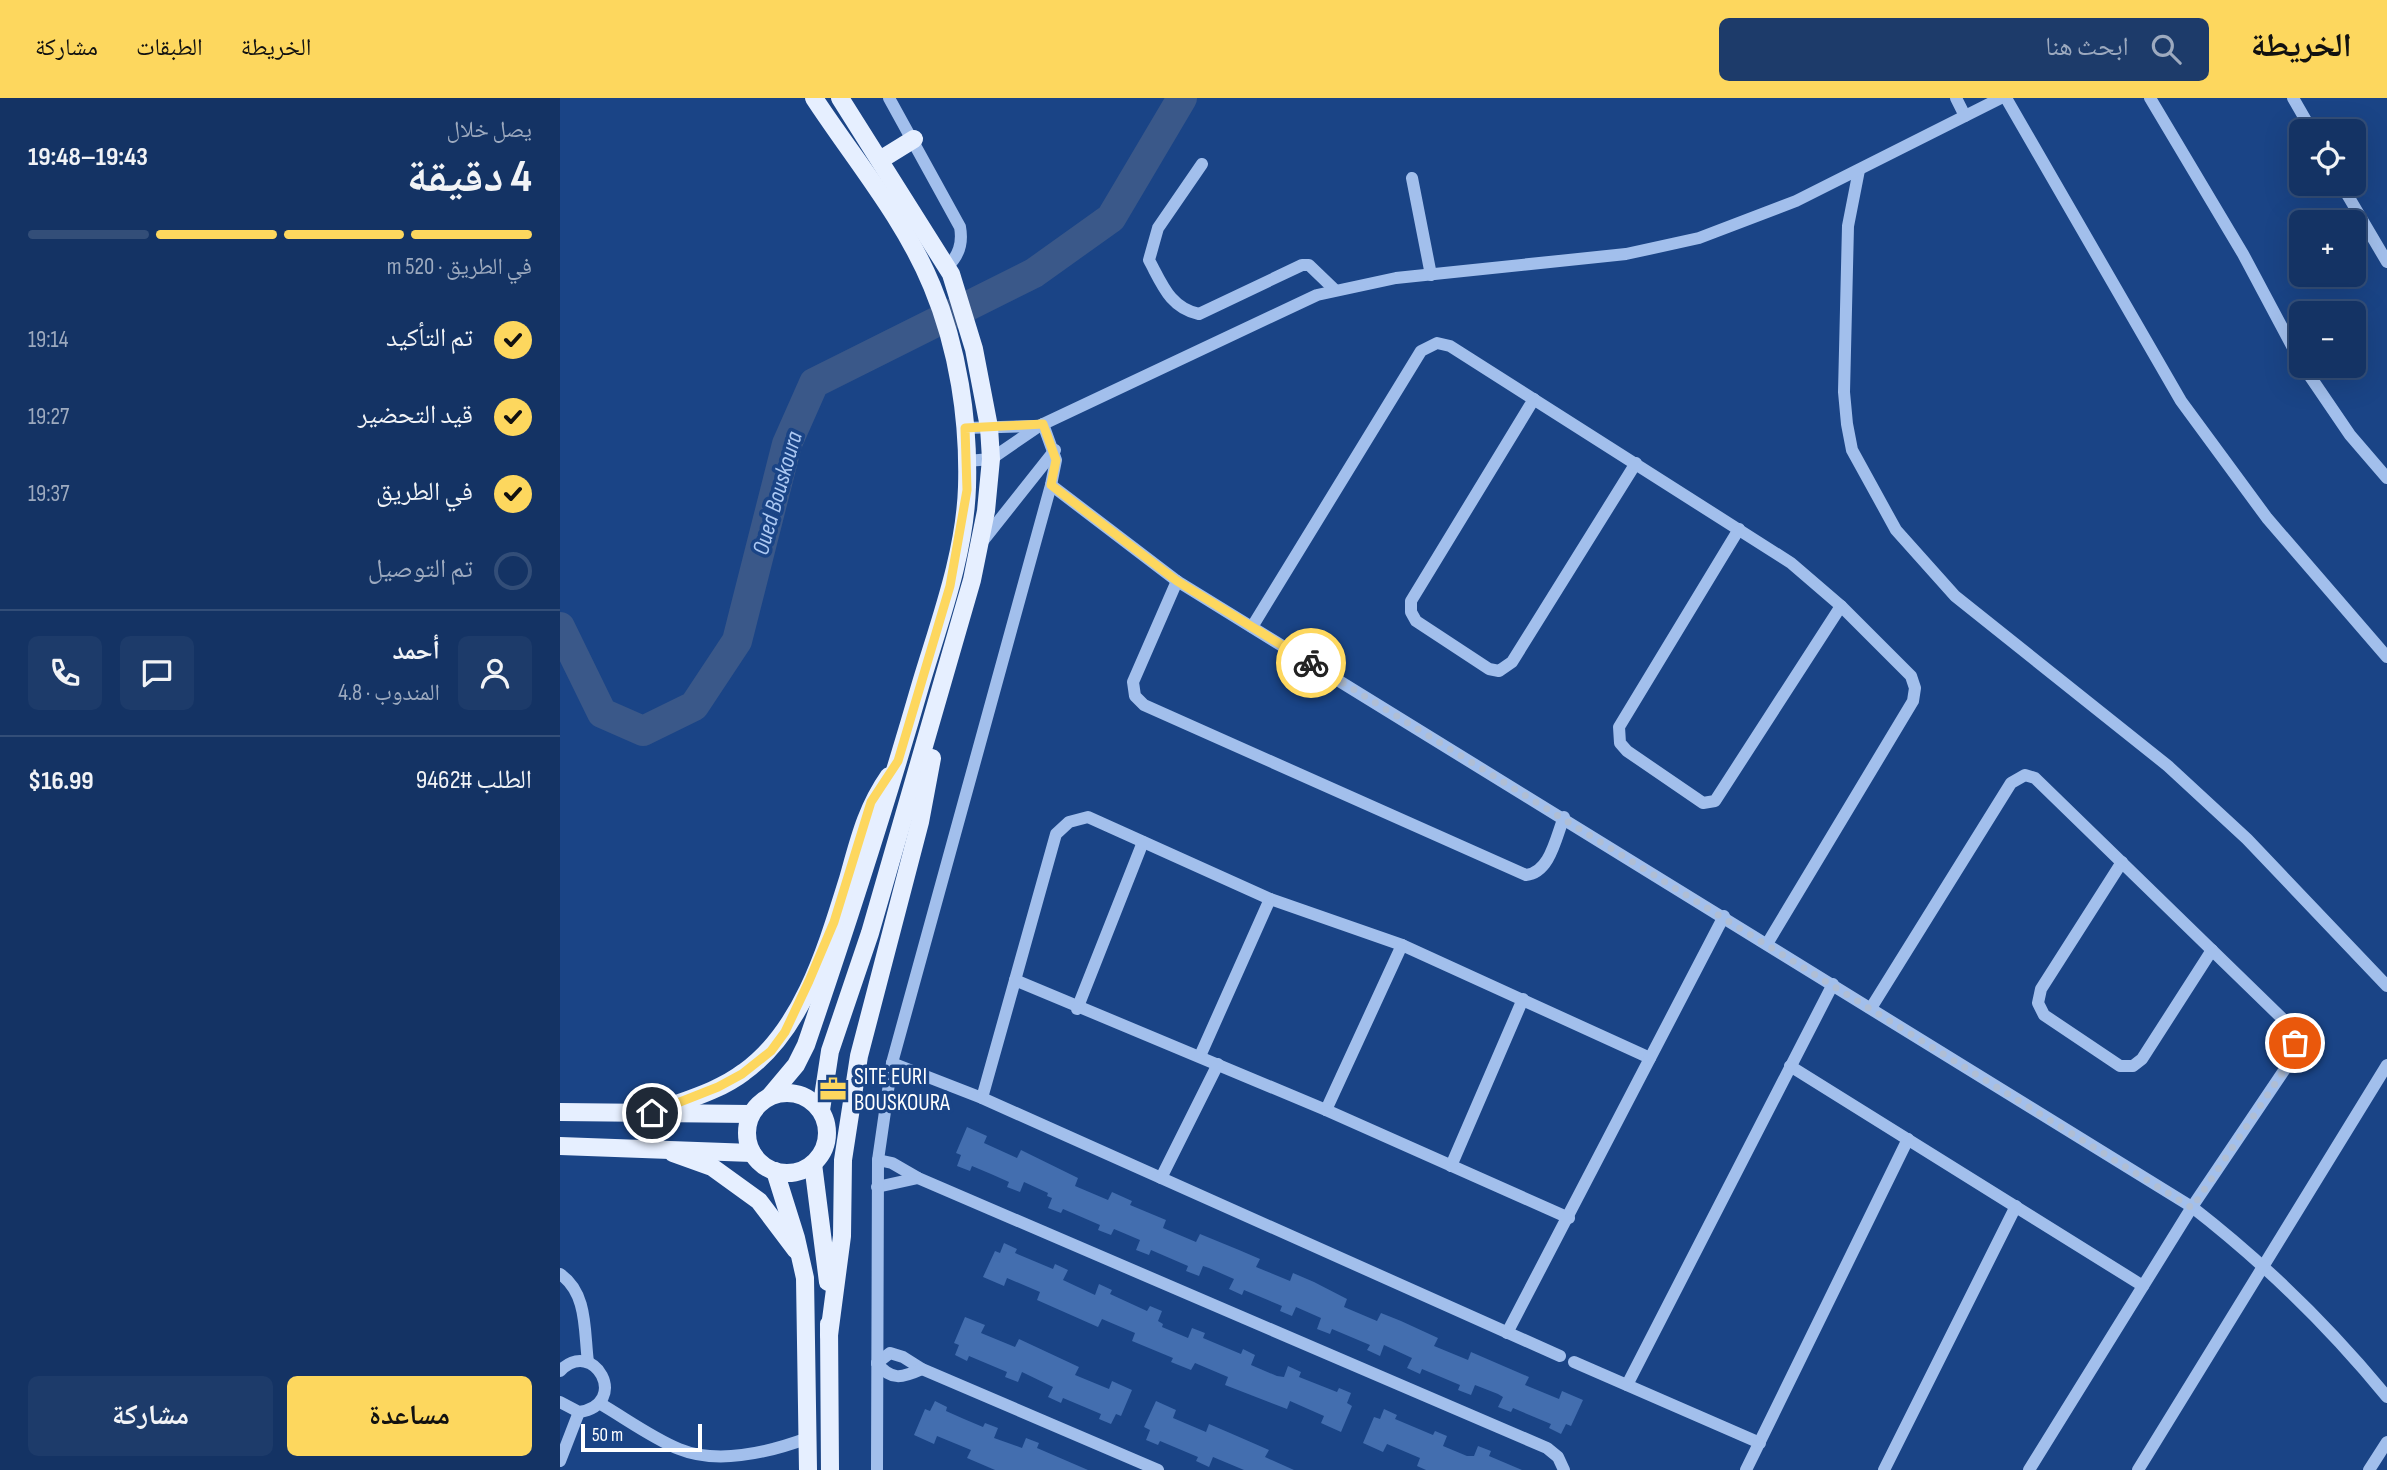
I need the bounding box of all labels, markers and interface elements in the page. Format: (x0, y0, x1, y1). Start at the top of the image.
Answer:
search box (1719, 18, 2209, 81)
text: الخريطة (2251, 26, 2352, 66)
icon: search (2147, 30, 2185, 68)
text: ابحث هنا (2045, 32, 2129, 63)
text: مشاركة (35, 33, 98, 62)
text: الطبقات (136, 33, 203, 62)
text: الخريطة (241, 33, 311, 62)
text: يصل خلال (447, 116, 532, 144)
map controls (2289, 119, 2366, 378)
button: locate (2289, 119, 2366, 196)
text: 19:43–19:48 (28, 142, 148, 173)
text: 4 دقيقة (407, 150, 532, 205)
button: + (2289, 210, 2366, 287)
text: في الطريق · 520 m (387, 253, 532, 281)
button: − (2289, 301, 2366, 378)
icon: check (494, 321, 532, 359)
text: تم التأكيد (386, 323, 473, 354)
text: 19:14 (28, 326, 68, 354)
icon: check (494, 398, 532, 436)
text: قيد التحضير (358, 400, 473, 431)
text: 19:27 (28, 403, 69, 431)
water label: Oued Bouskoura (746, 428, 809, 558)
icon: check (494, 475, 532, 513)
text: في الطريق (376, 477, 473, 508)
text: 19:37 (28, 480, 69, 508)
text: تم التوصيل (368, 554, 473, 585)
courier (1276, 628, 1346, 698)
button: phone (28, 636, 102, 710)
button: chat (120, 636, 194, 710)
text: أحمد (392, 636, 440, 667)
button: person (458, 636, 532, 710)
icon: bike (1292, 644, 1330, 682)
text: المندوب · 4.8 (338, 679, 440, 707)
text: الطلب #9462 (416, 765, 532, 796)
text: $16.99 (28, 766, 94, 797)
pin (2265, 1013, 2325, 1073)
icon: bag (2276, 1024, 2314, 1062)
place label: SITE EURI BOUSKOURA (854, 1063, 950, 1117)
office icon: SITE EURI BOUSKOURA (818, 1074, 848, 1104)
pin (622, 1083, 682, 1143)
icon: home (633, 1094, 671, 1132)
button: مشاركة (28, 1376, 273, 1456)
button: مساعدة (287, 1376, 532, 1456)
scale bar (581, 1421, 702, 1453)
text: 50 m (592, 1424, 623, 1447)

